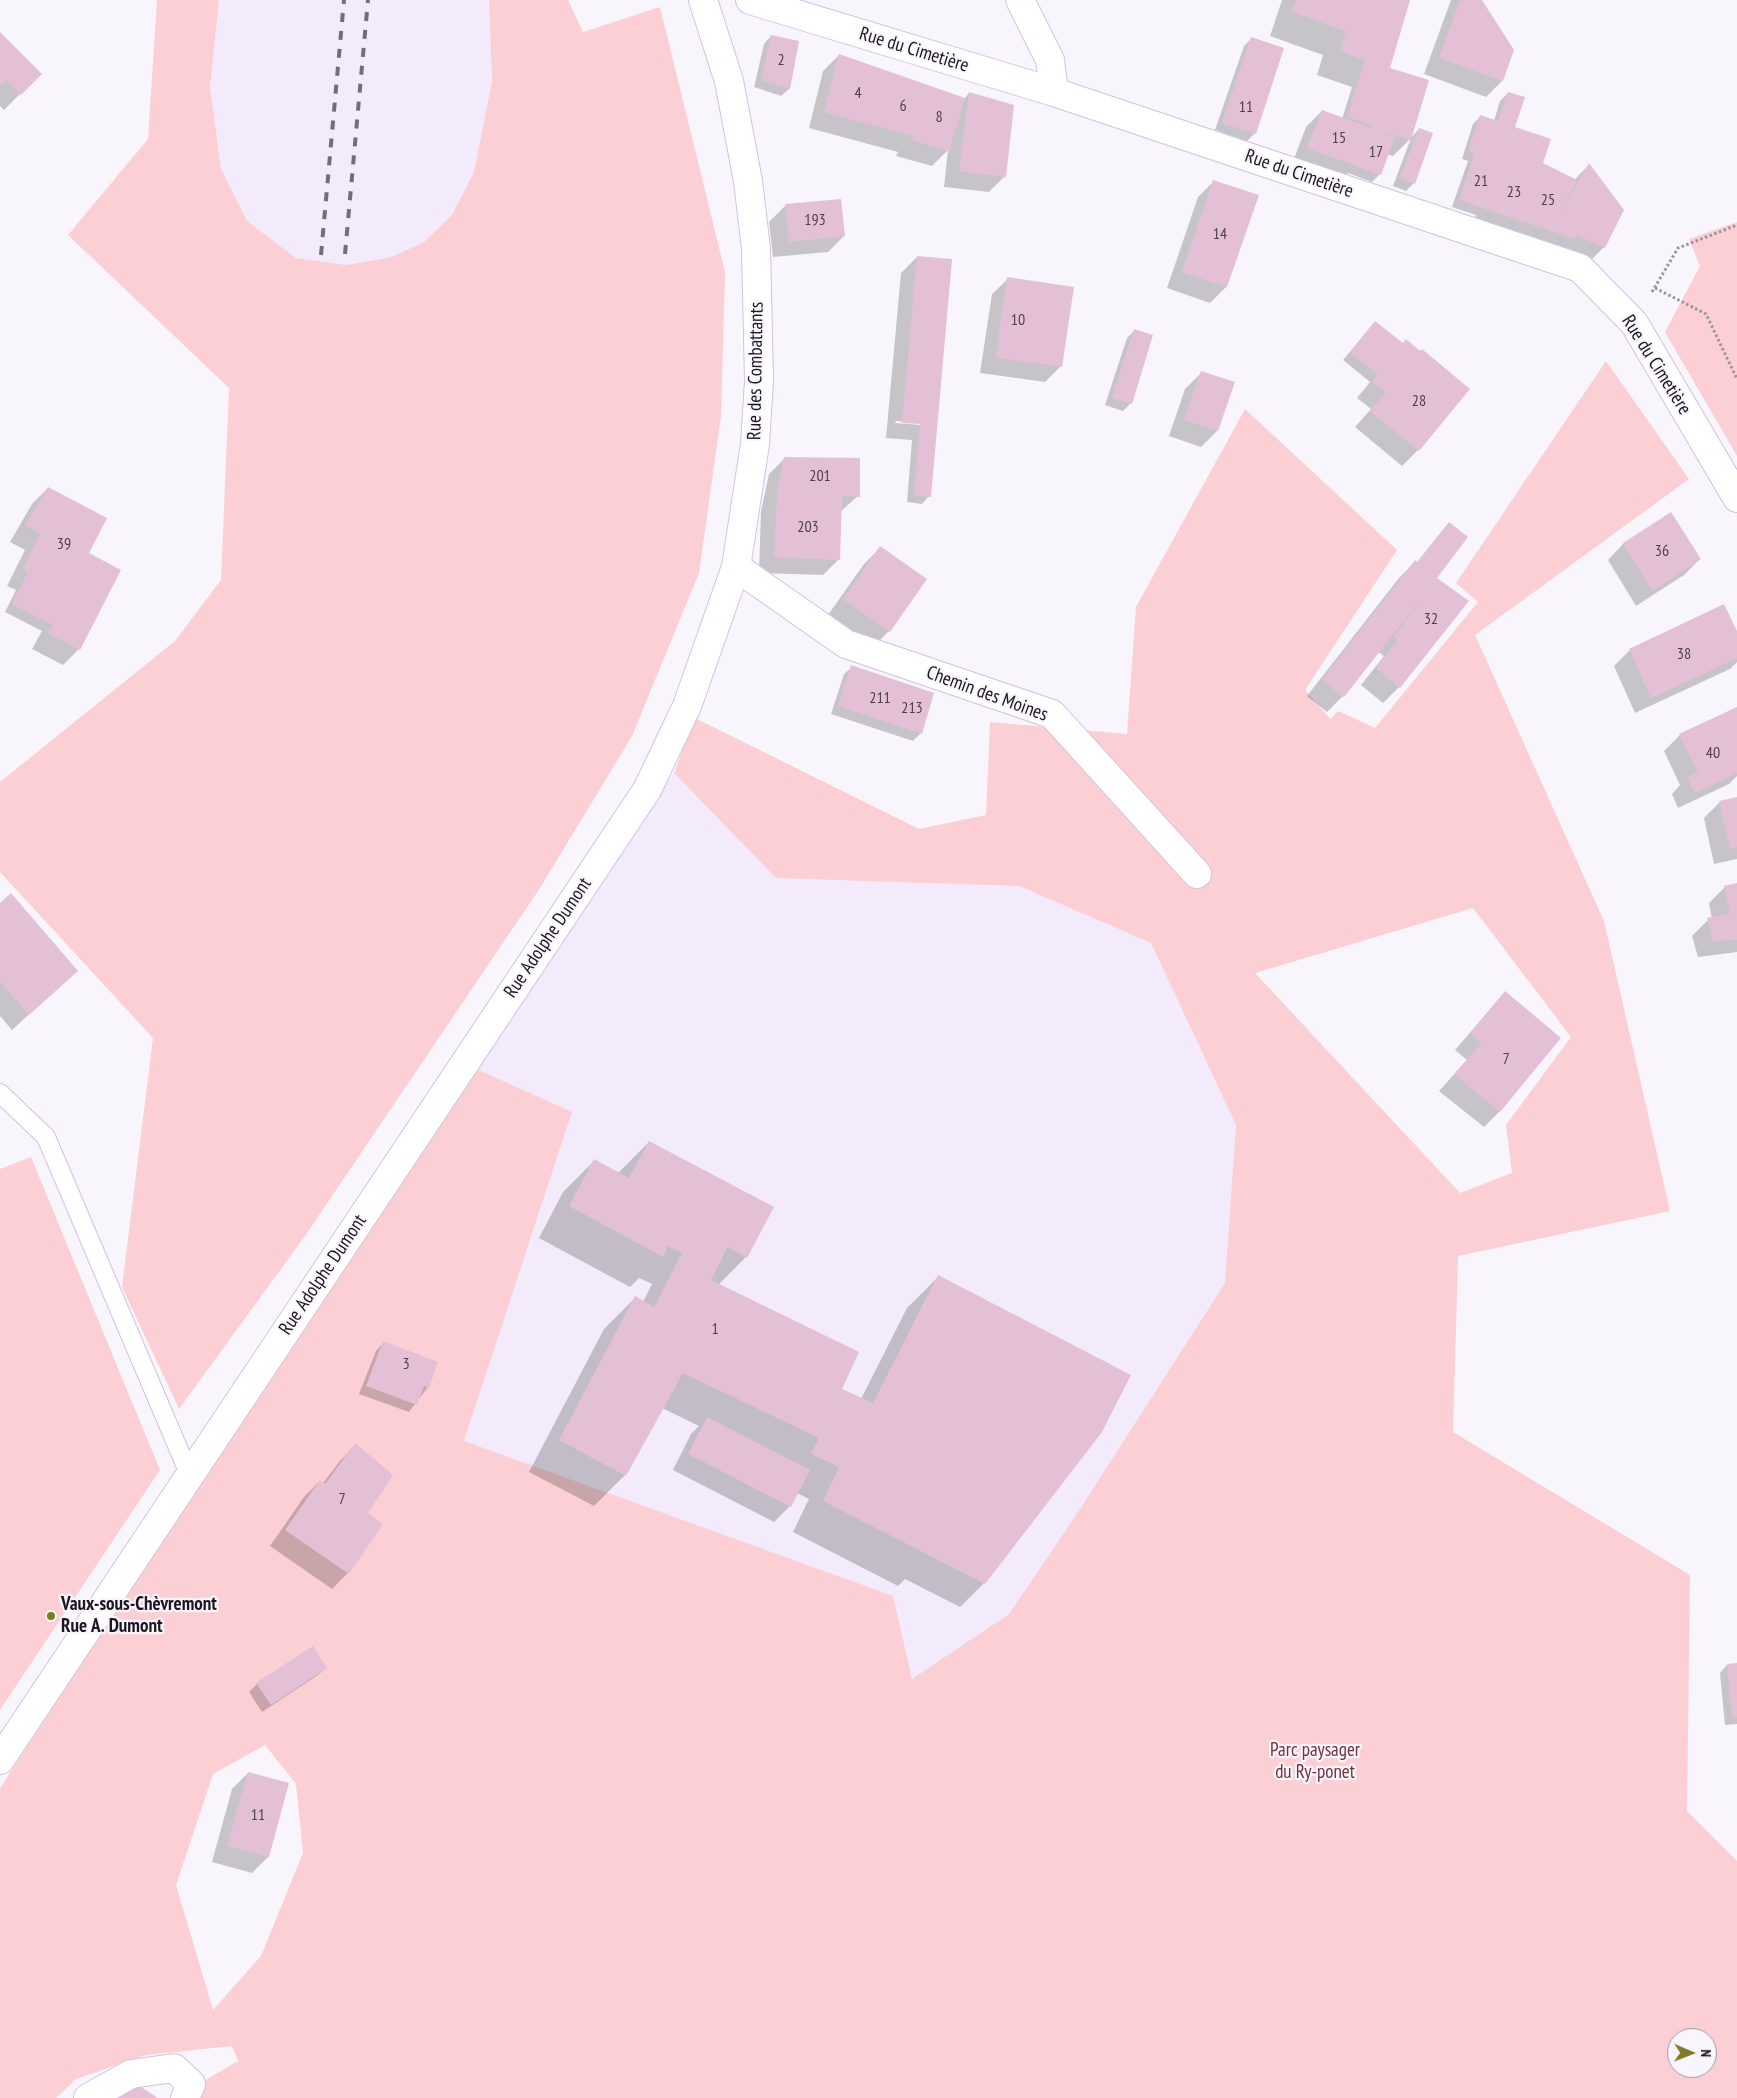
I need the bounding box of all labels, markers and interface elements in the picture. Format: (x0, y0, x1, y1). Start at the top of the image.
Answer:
street label: Rue du Cimetière (857, 23, 971, 77)
house number: 2 (777, 50, 785, 70)
house number: 4 (854, 83, 862, 103)
house number: 6 (899, 96, 907, 116)
house number: 11 (1239, 97, 1253, 117)
house number: 8 (935, 107, 943, 127)
house number: 15 (1332, 128, 1346, 148)
house number: 17 (1369, 142, 1383, 162)
street label: Rue du Cimetière (1242, 145, 1356, 203)
house number: 21 (1474, 171, 1488, 191)
house number: 23 (1507, 182, 1521, 202)
house number: 25 (1541, 190, 1555, 210)
house number: 193 (804, 210, 826, 230)
house number: 14 (1213, 224, 1227, 244)
street label: Rue des Combattants (743, 302, 769, 440)
house number: 10 (1011, 310, 1025, 330)
street label: Rue du Cimetière (1616, 311, 1696, 419)
house number: 28 (1412, 391, 1426, 411)
house number: 201 (809, 466, 831, 486)
house number: 203 (797, 517, 819, 537)
house number: 39 (57, 534, 71, 554)
house number: 36 (1655, 541, 1669, 561)
house number: 32 (1424, 609, 1438, 629)
house number: 38 (1677, 644, 1691, 664)
street label: Chemin des Moines (923, 662, 1051, 726)
house number: 211 (869, 688, 891, 708)
house number: 213 (901, 698, 923, 718)
house number: 40 (1706, 743, 1720, 763)
street label: Rue Adolphe Dumont (499, 874, 597, 1002)
house number: 7 (1502, 1049, 1510, 1069)
street label: Rue Adolphe Dumont (274, 1211, 372, 1339)
house number: 1 (711, 1319, 719, 1339)
house number: 3 (402, 1354, 410, 1374)
house number: 7 (338, 1489, 346, 1509)
place label: Vaux-sous-Chèvremont Rue A. Dumont (61, 1594, 217, 1638)
marker: Vaux-sous-Chèvremont Rue A. Dumont (45, 1610, 57, 1622)
park label: Parc paysager du Ry-ponet (1270, 1740, 1360, 1784)
house number: 11 (251, 1805, 265, 1825)
north arrow (1667, 2028, 1717, 2078)
text: N (1697, 2049, 1715, 2057)

